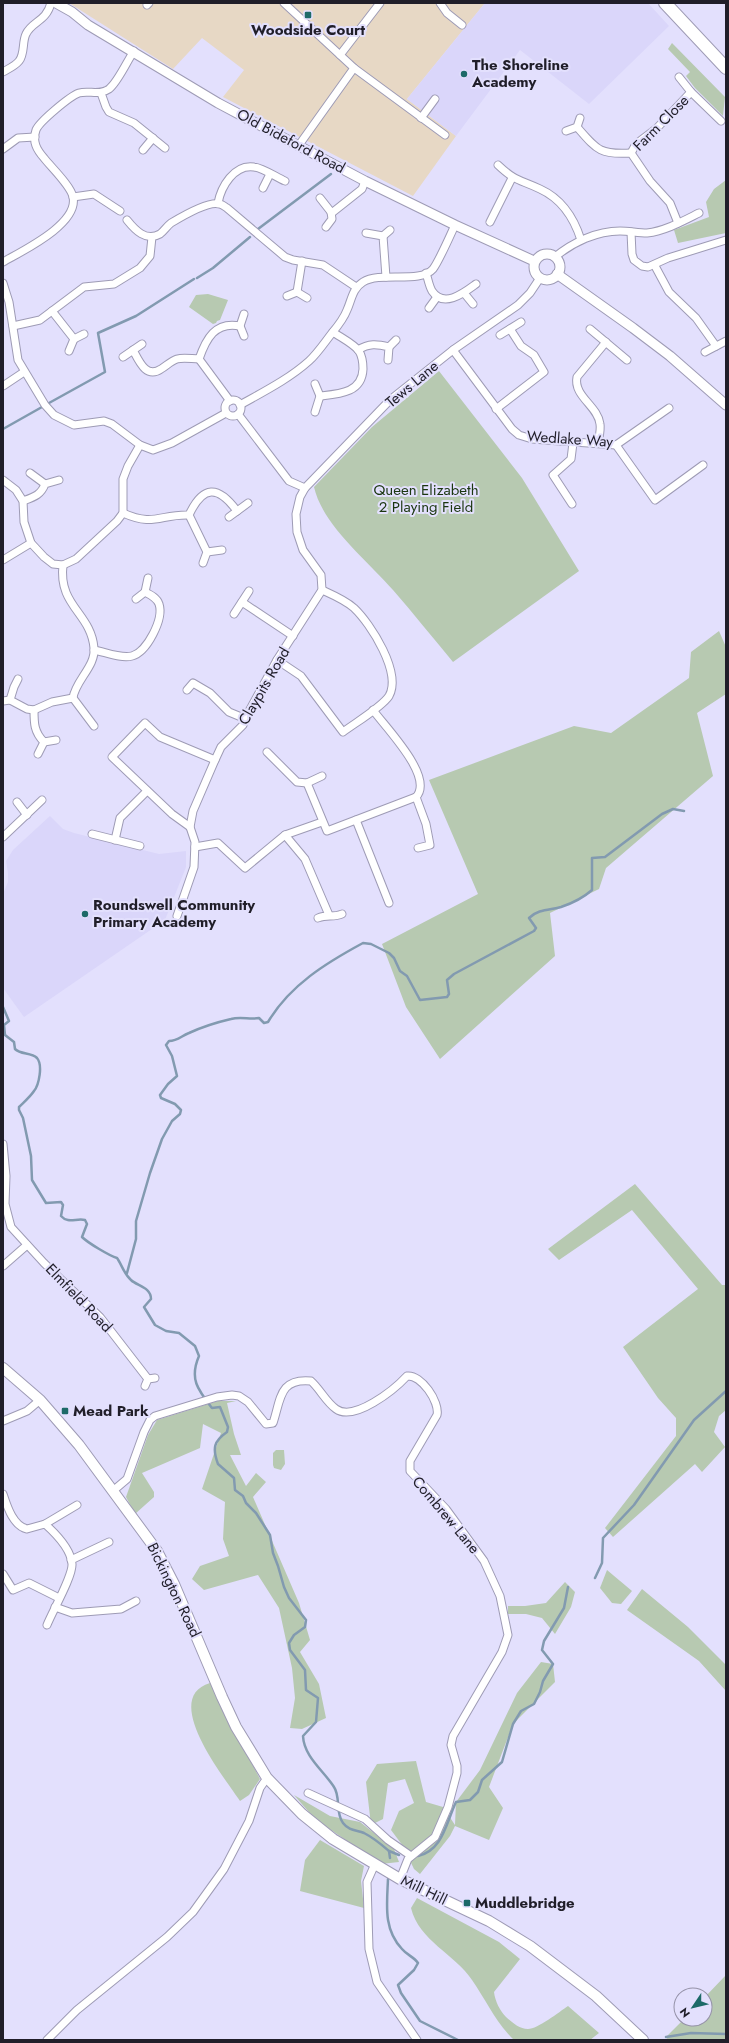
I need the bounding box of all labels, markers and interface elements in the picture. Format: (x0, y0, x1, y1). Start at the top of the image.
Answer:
marker: Woodside Court (303, 10, 313, 20)
place label: Woodside Court (251, 19, 365, 41)
place label: The Shoreline Academy (471, 54, 569, 93)
marker: The Shoreline Academy (459, 69, 469, 79)
street label: Farm Close (628, 90, 694, 156)
street label: Old Bideford Road (233, 103, 349, 179)
street label: Tews Lane (381, 355, 444, 413)
street label: Wedlake Way (526, 425, 614, 453)
park label: Queen Elizabeth 2 Playing Field (373, 479, 479, 518)
street label: Claypits Road (233, 643, 295, 729)
place label: Roundswell Community Primary Academy (93, 894, 255, 933)
marker: Roundswell Community Primary Academy (80, 909, 90, 919)
street label: Elmfield Road (40, 1259, 118, 1337)
place label: Mead Park (73, 1400, 149, 1422)
marker: Mead Park (60, 1406, 70, 1416)
street label: Combrew Lane (407, 1471, 485, 1559)
street label: Bickington Road (142, 1539, 206, 1641)
street label: Mill Hill (397, 1869, 451, 1911)
place label: Muddlebridge (475, 1892, 575, 1914)
marker: Muddlebridge (462, 1898, 472, 1908)
north arrow (673, 1987, 713, 2027)
text: N (676, 2005, 694, 2021)

